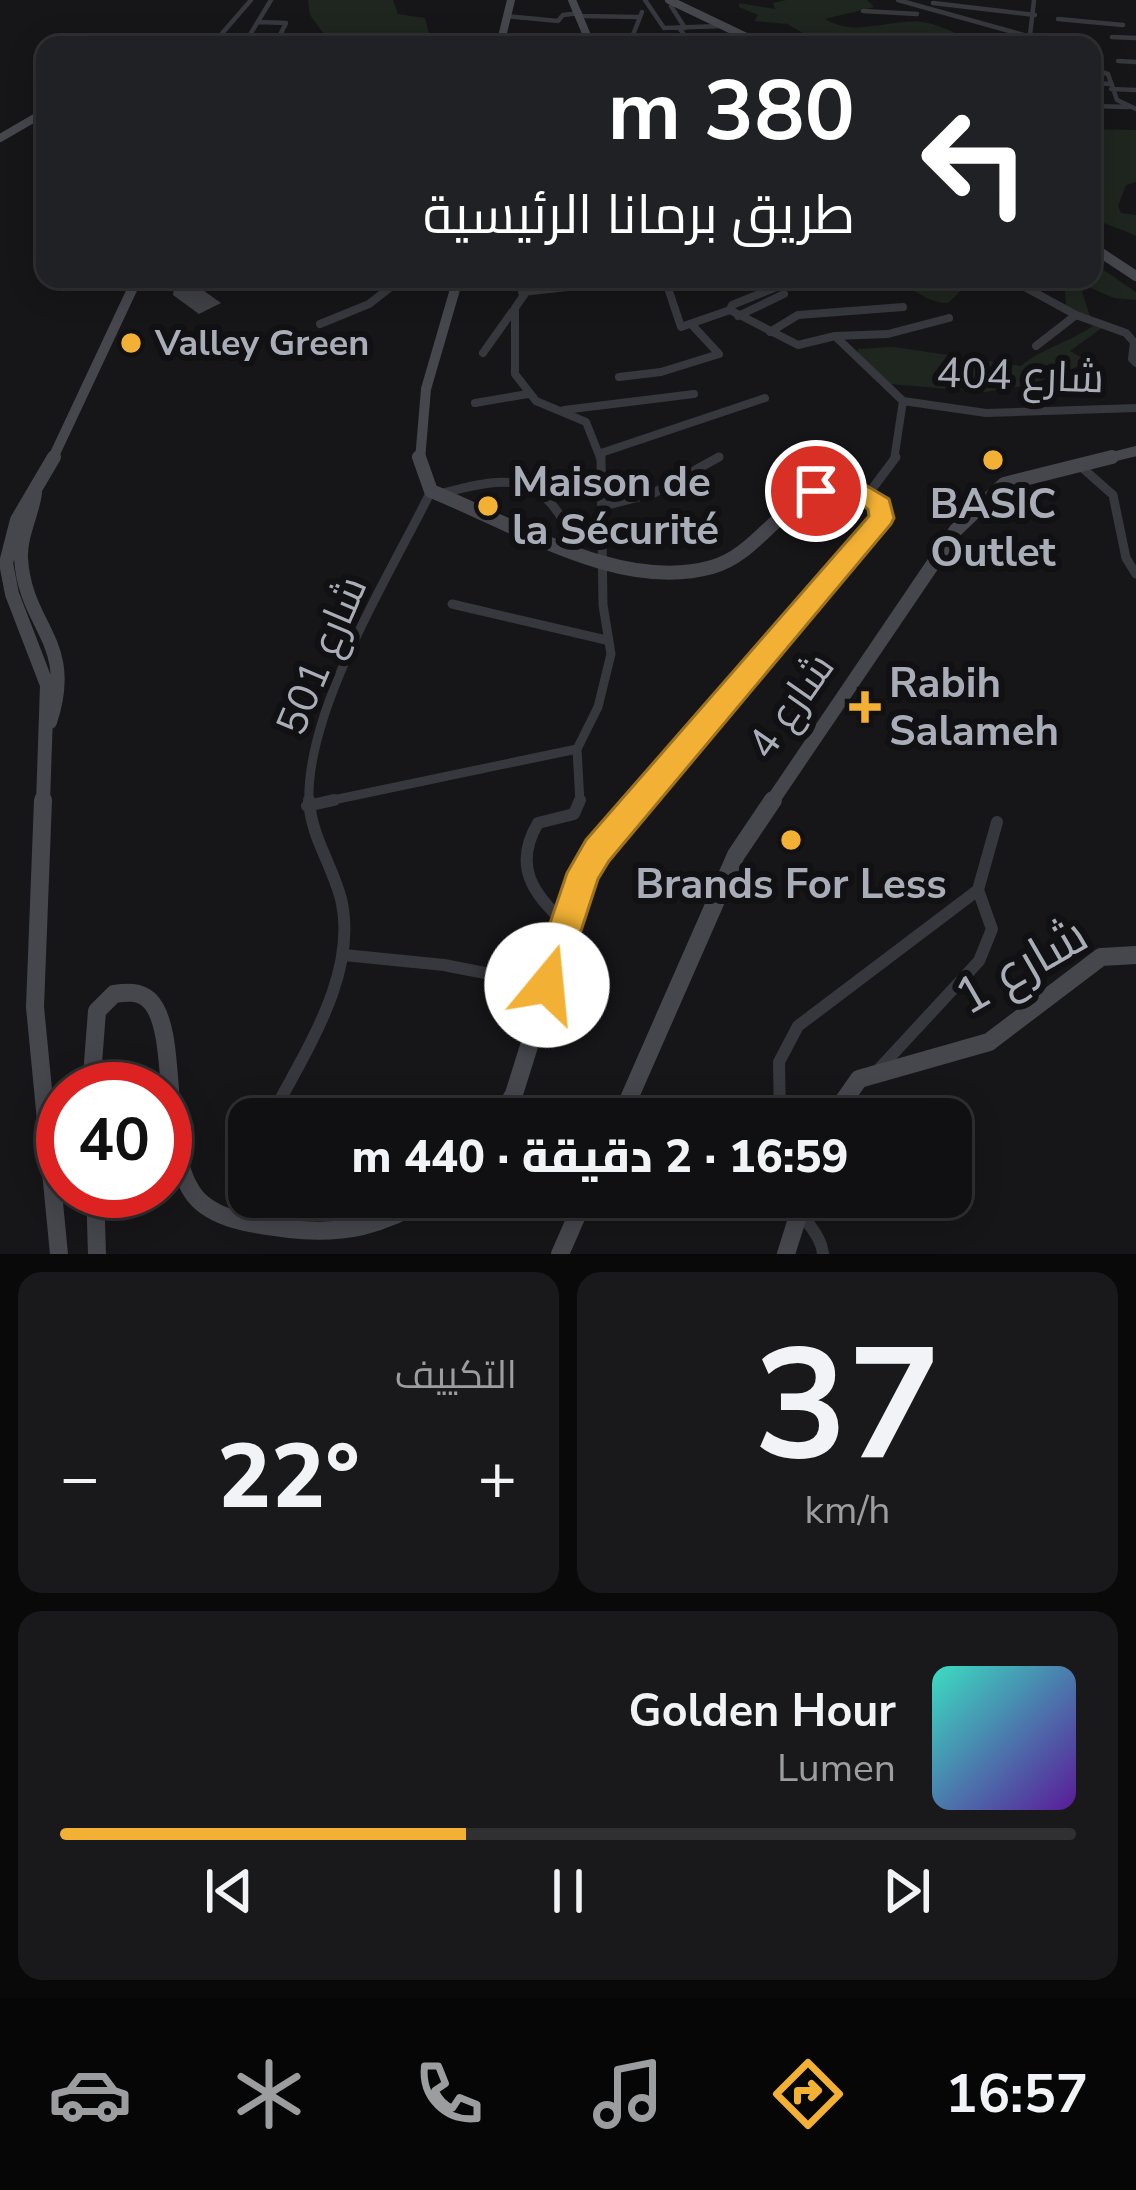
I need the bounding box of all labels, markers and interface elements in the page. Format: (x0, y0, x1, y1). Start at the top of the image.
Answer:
text: 380 m (607, 54, 855, 169)
icon: left (897, 84, 1053, 240)
text: طريق برمانا الرئيسية (423, 178, 855, 252)
place label: Valley Green (154, 319, 369, 368)
marker: Valley Green (118, 330, 144, 356)
street label: شارع 404 (935, 345, 1105, 407)
pin (765, 440, 867, 542)
marker: BASIC Outlet (980, 447, 1006, 473)
place label: Maison de la Sécurité (512, 454, 719, 559)
icon: arrive (783, 458, 849, 524)
place label: BASIC Outlet (930, 476, 1057, 581)
marker: Maison de la Sécurité (475, 493, 501, 519)
street label: شارع 501 (263, 568, 381, 744)
street label: شارع 4 (734, 642, 848, 770)
place label: Rabih Salameh (889, 655, 1059, 760)
marker: Rabih Salameh (852, 694, 878, 720)
marker: Brands For Less (778, 827, 804, 853)
place label: Brands For Less (635, 856, 947, 913)
street label: شارع 1 (942, 900, 1100, 1032)
position arrow (484, 922, 610, 1048)
speed limit sign: 40 (36, 1062, 192, 1218)
text: 16:59 · 2 دقيقة · 440 m (352, 1127, 848, 1188)
text: 37 (754, 1299, 941, 1512)
text: التكييف (395, 1349, 517, 1402)
text: 22° (217, 1416, 360, 1539)
text: − (60, 1433, 100, 1523)
text: + (477, 1433, 517, 1523)
text: km/h (805, 1484, 890, 1537)
text: Golden Hour (629, 1681, 896, 1742)
text: Lumen (777, 1742, 896, 1795)
icon: previous (196, 1858, 262, 1924)
icon: pause (535, 1858, 601, 1924)
icon: next (874, 1858, 940, 1924)
icon: car (48, 2052, 132, 2136)
icon: climate (227, 2052, 311, 2136)
icon: phone (407, 2052, 491, 2136)
icon: music (586, 2052, 670, 2136)
icon: directions (766, 2052, 850, 2136)
text: 16:57 (945, 2057, 1088, 2131)

